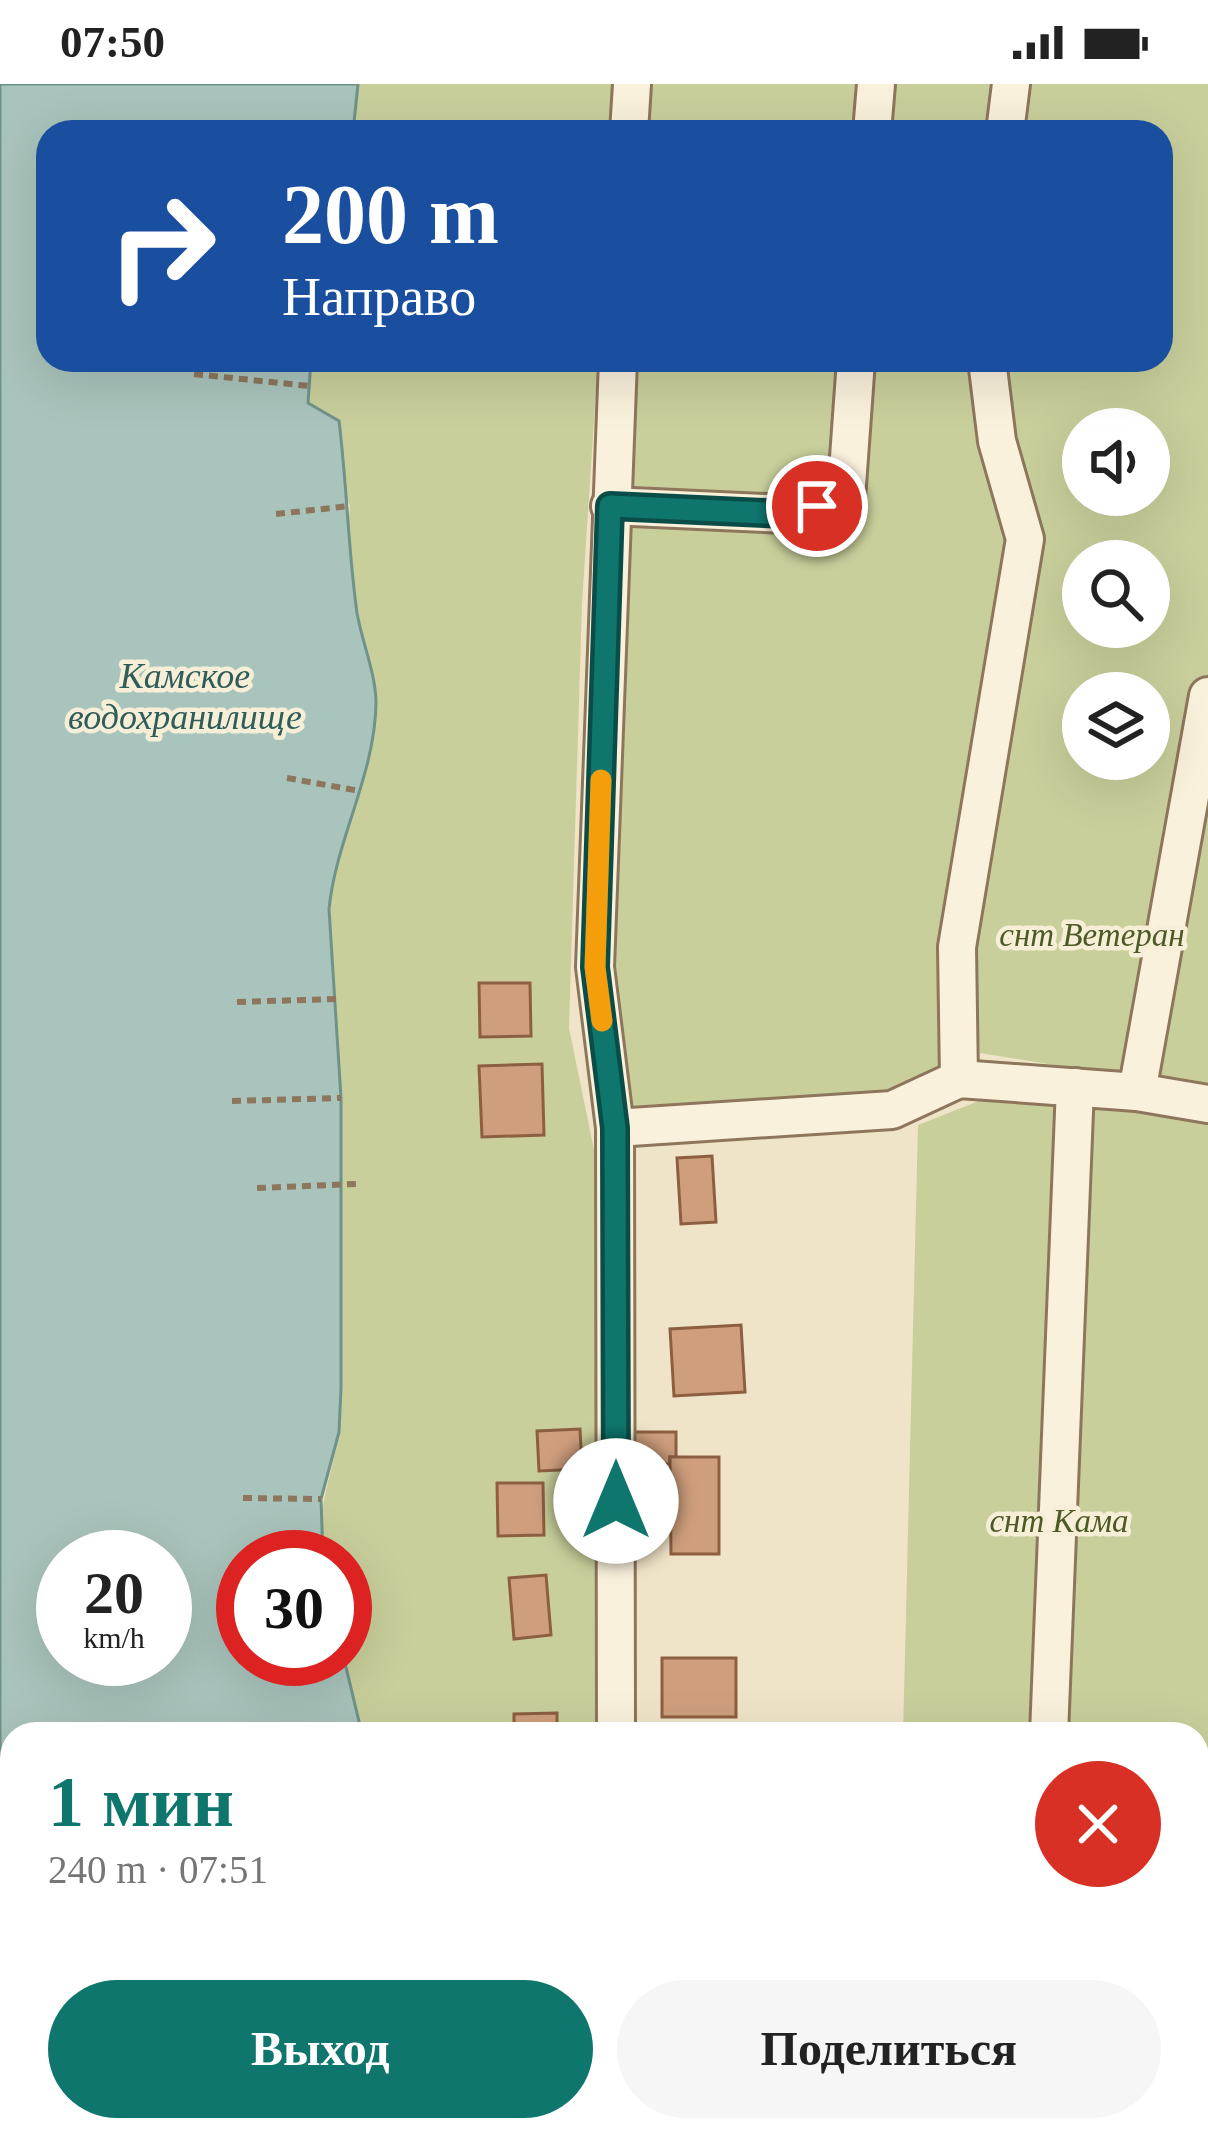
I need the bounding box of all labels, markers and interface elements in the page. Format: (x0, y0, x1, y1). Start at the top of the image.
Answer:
text: 07:50 (60, 17, 165, 67)
icon: right (84, 168, 240, 324)
text: 200 m (282, 168, 499, 261)
text: Направо (282, 267, 476, 327)
map controls (1062, 408, 1170, 780)
button: sound (1062, 408, 1170, 516)
pin (766, 455, 868, 557)
icon: arrive (784, 473, 850, 539)
button: search (1062, 540, 1170, 648)
water label: Камское водохранилище (68, 656, 302, 737)
button: layers (1062, 672, 1170, 780)
park label: снт Ветеран (999, 917, 1185, 953)
position arrow (553, 1438, 679, 1564)
park label: снт Кама (989, 1503, 1129, 1539)
speed limit sign: 30 (216, 1530, 372, 1686)
text: 20 (84, 1560, 144, 1626)
text: km/h (83, 1621, 145, 1654)
button: close (1035, 1761, 1161, 1887)
text: 1 мин (48, 1762, 234, 1842)
text: 240 m · 07:51 (48, 1848, 268, 1891)
button: Выход (48, 1980, 593, 2118)
button: Поделиться (617, 1980, 1161, 2118)

